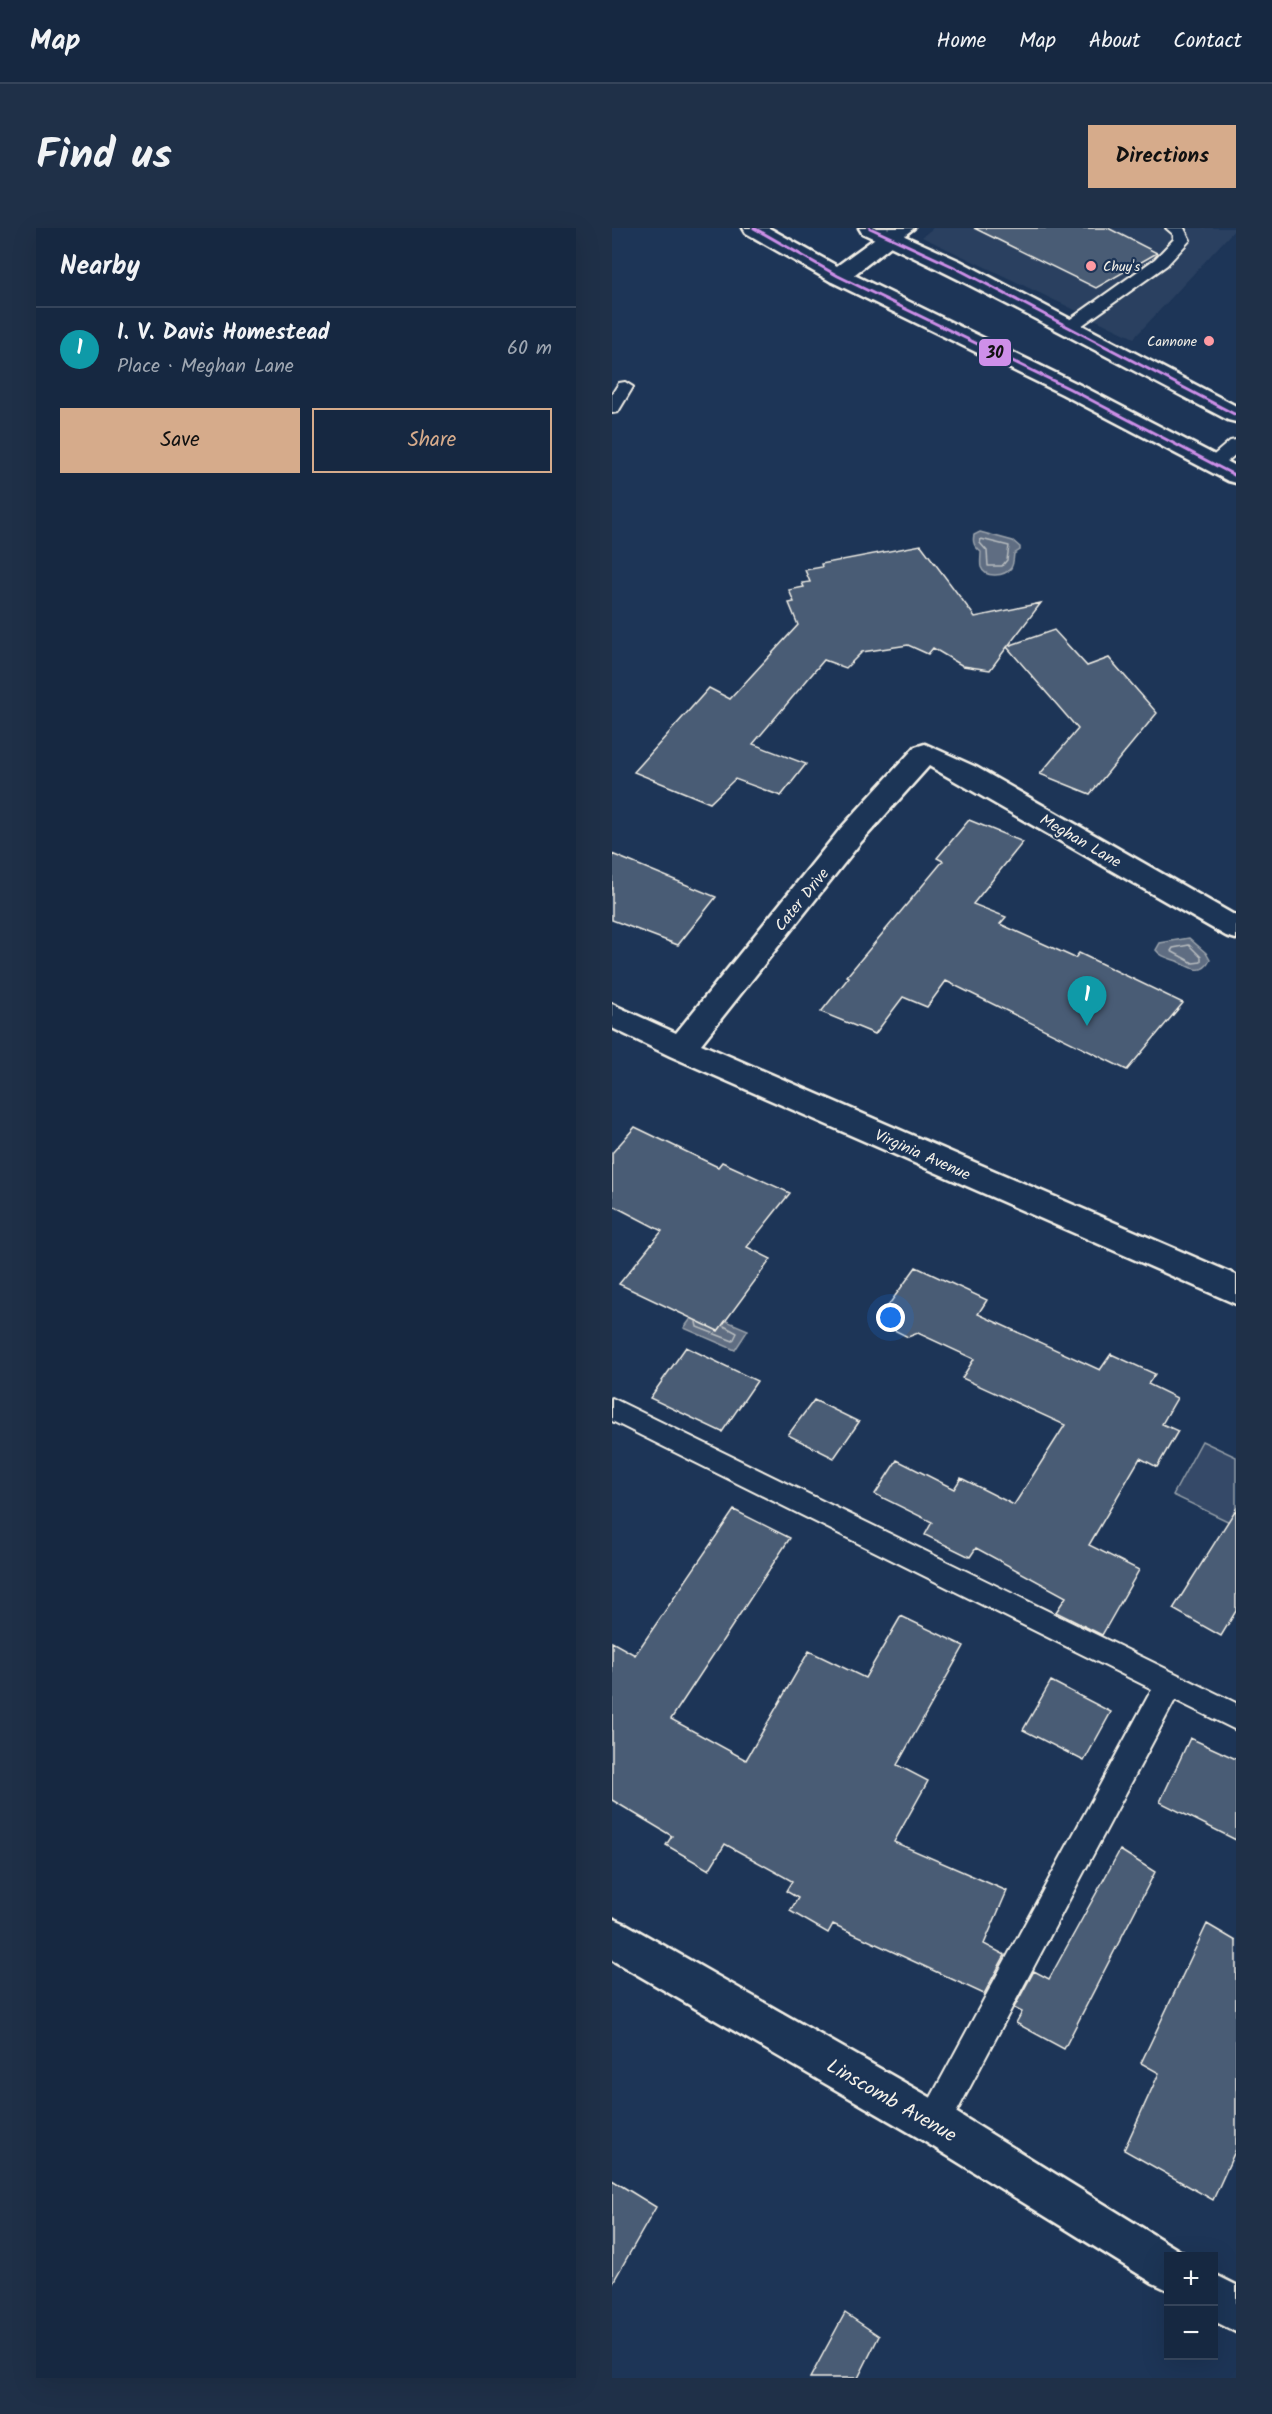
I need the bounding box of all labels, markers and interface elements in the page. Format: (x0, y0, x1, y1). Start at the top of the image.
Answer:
text: Map (30, 19, 81, 64)
text: Home (937, 25, 986, 58)
text: Map (1019, 25, 1056, 58)
text: About (1089, 25, 1140, 58)
text: Contact (1173, 25, 1242, 58)
text: Find us (36, 123, 172, 190)
button: Directions (1088, 125, 1236, 188)
text: Nearby (60, 246, 140, 288)
place label: Chuy's (1103, 256, 1140, 278)
marker: Chuy's (1084, 259, 1098, 273)
text: I. V. Davis Homestead (117, 316, 330, 351)
place label: Cannone (1147, 331, 1198, 353)
text: 1 (76, 333, 83, 365)
text: 60 m (507, 333, 552, 365)
marker: Cannone (1202, 334, 1216, 348)
line badge: 30 (978, 338, 1012, 367)
text: 30 (986, 341, 1004, 366)
text: Place · Meghan Lane (117, 351, 294, 383)
button: Save (60, 408, 300, 473)
button: Share (312, 408, 552, 473)
street label: Meghan Lane (1035, 808, 1126, 875)
street label: Cater Drive (769, 863, 836, 937)
pin: 1 (1068, 976, 1106, 1026)
street label: Virginia Avenue (871, 1123, 974, 1188)
your location (876, 1303, 905, 1332)
street label: Linscomb Avenue (820, 2051, 962, 2152)
map controls (1164, 2252, 1218, 2360)
button: + (1164, 2252, 1218, 2306)
button: − (1164, 2306, 1218, 2360)

